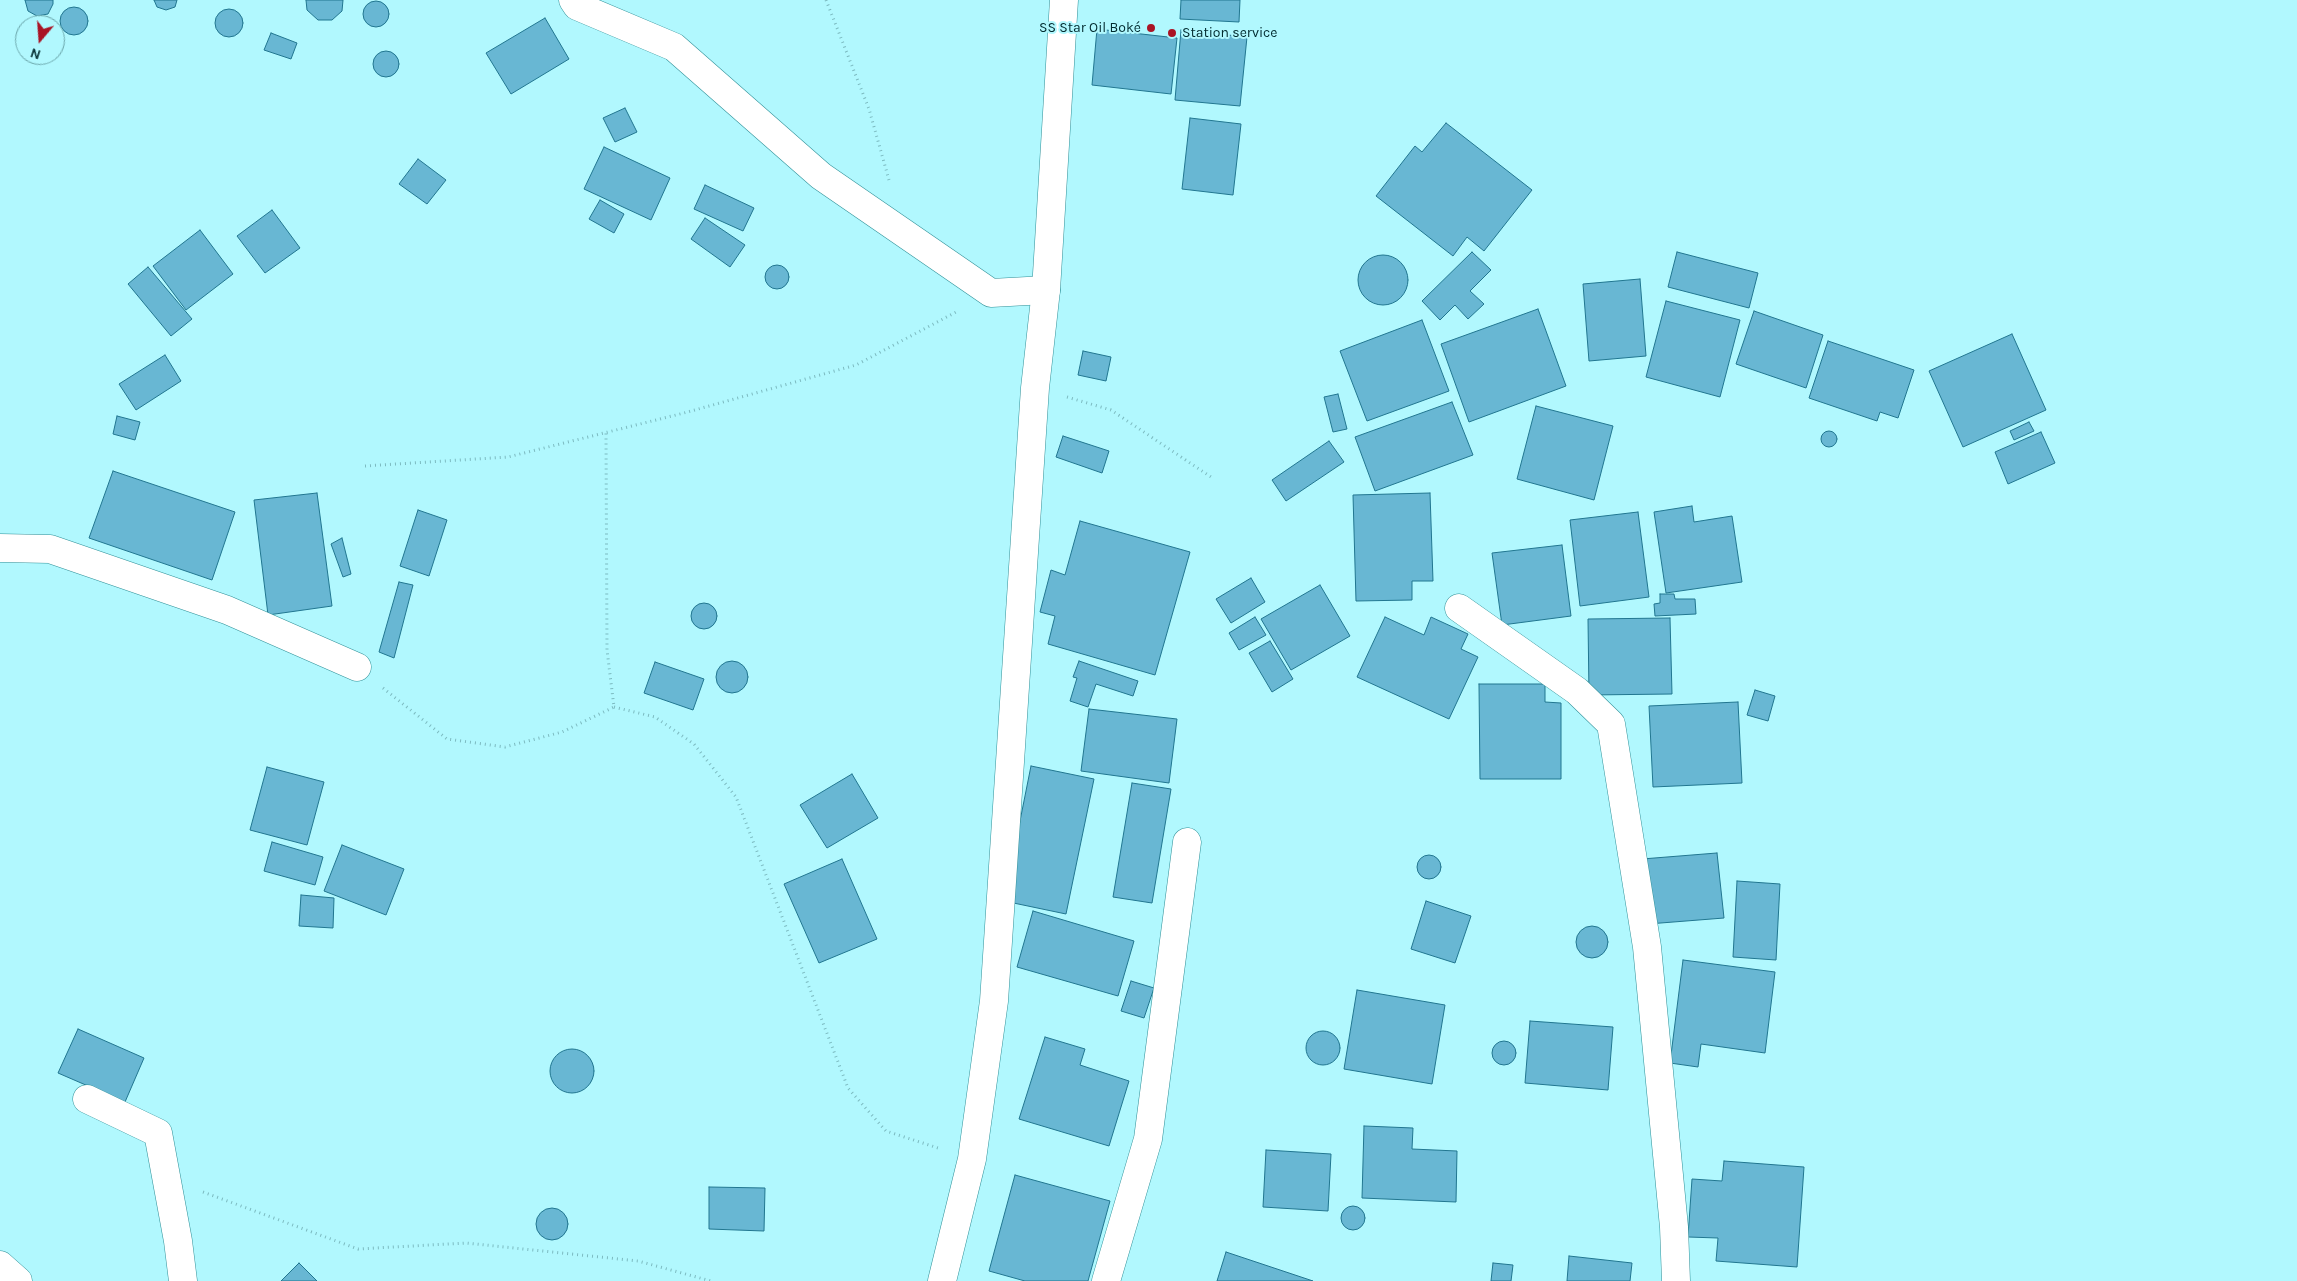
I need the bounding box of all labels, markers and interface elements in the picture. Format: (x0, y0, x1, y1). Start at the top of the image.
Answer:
north arrow (15, 15, 65, 65)
place label: SS Star Oil Boké (1039, 20, 1141, 36)
marker: SS Star Oil Boké (1145, 22, 1157, 34)
place label: Station service (1182, 25, 1278, 41)
marker: Station service (1166, 27, 1178, 39)
text: N (28, 44, 43, 63)

